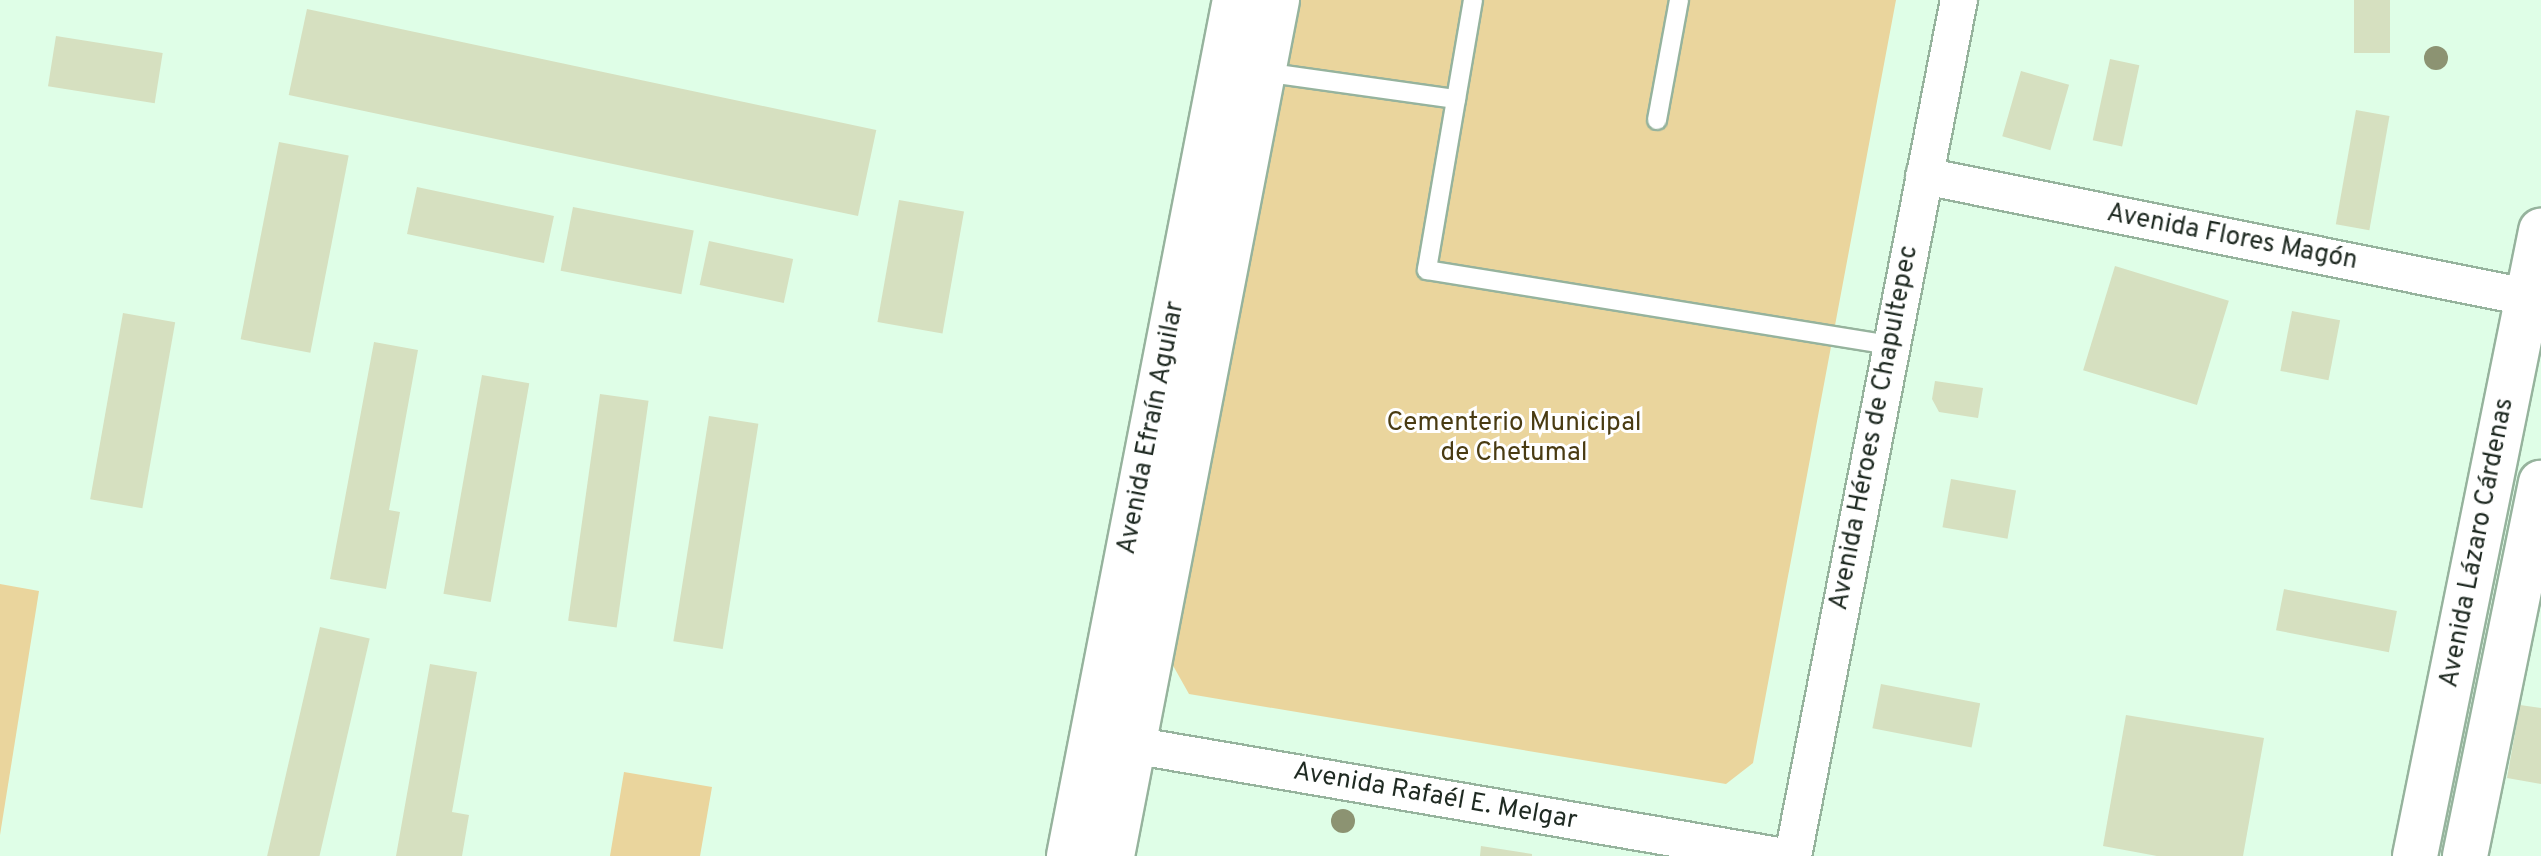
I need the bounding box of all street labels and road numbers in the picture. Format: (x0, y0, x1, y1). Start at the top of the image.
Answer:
street label: Avenida Flores Magón (2104, 198, 2360, 278)
street label: Avenida Héroes de Chapultepec (1824, 243, 1926, 613)
street label: Avenida Efraín Aguilar (1112, 298, 1192, 558)
street label: Avenida Lázaro Cárdenas (2435, 396, 2521, 690)
street label: Avenida Rafaél E. Melgar (1291, 757, 1579, 837)

